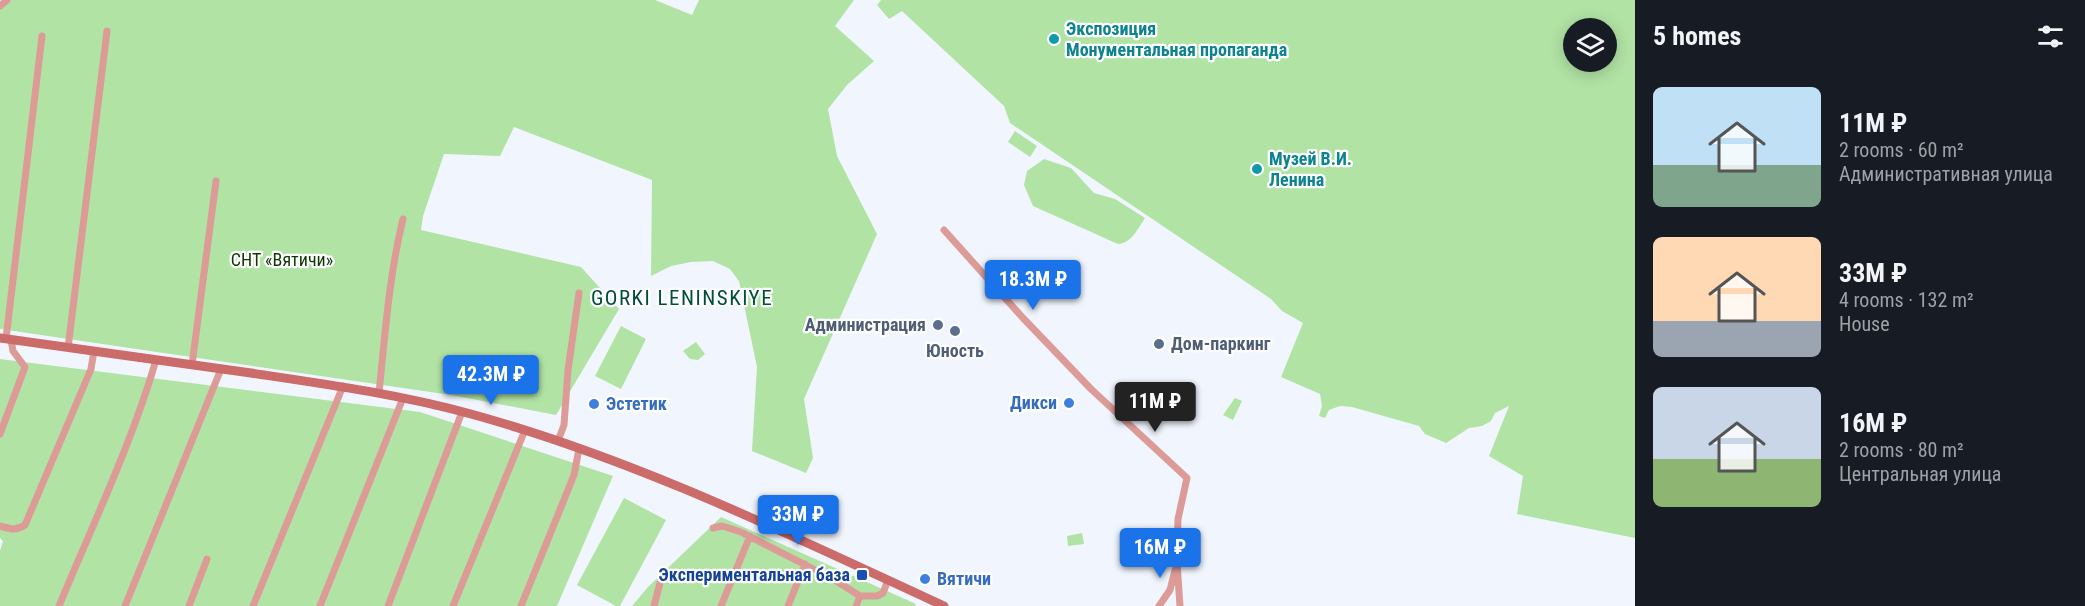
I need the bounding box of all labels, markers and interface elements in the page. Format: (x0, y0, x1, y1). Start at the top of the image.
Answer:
place label: Экспозиция Монументальная пропаганда (1066, 18, 1287, 60)
map controls (1563, 18, 1617, 72)
button: layers (1563, 18, 1617, 72)
icon: filters (2034, 20, 2067, 53)
text: 5 homes (1653, 21, 1741, 51)
marker: Экспозиция Монументальная пропаганда (1047, 32, 1061, 46)
text: 11M ₽ (1839, 108, 1907, 138)
icon: home (1701, 111, 1773, 183)
text: 2 rooms · 60 m² (1839, 138, 1964, 162)
place label: Музей В.И. Ленина (1269, 148, 1352, 190)
marker: Музей В.И. Ленина (1250, 162, 1264, 176)
text: Административная улица (1839, 162, 2053, 186)
park label: СНТ «Вятичи» (231, 249, 333, 270)
text: 33M ₽ (1839, 258, 1907, 288)
pin: 18.3M ₽ (978, 260, 1088, 311)
icon: home (1701, 261, 1773, 333)
text: 18.3M ₽ (999, 267, 1067, 291)
district label: GORKI LENINSKIYE (591, 286, 773, 310)
text: 4 rooms · 132 m² (1839, 288, 1974, 312)
text: House (1839, 312, 1890, 336)
place label: Администрация (805, 314, 926, 335)
marker: Администрация (931, 318, 945, 332)
marker: Юность (948, 324, 962, 338)
place label: Дом-паркинг (1171, 333, 1271, 354)
marker: Дом-паркинг (1152, 337, 1166, 351)
place label: Юность (926, 340, 984, 361)
pin: 42.3M ₽ (436, 355, 546, 406)
text: 42.3M ₽ (457, 362, 525, 386)
pin: 11M ₽ (1113, 382, 1197, 433)
text: 11M ₽ (1129, 389, 1181, 413)
place label: Дикси (1010, 392, 1057, 413)
place label: Эстетик (606, 393, 667, 414)
marker: Дикси (1062, 396, 1076, 410)
marker: Эстетик (587, 397, 601, 411)
text: 16M ₽ (1839, 408, 1907, 438)
icon: home (1701, 411, 1773, 483)
text: 2 rooms · 80 m² (1839, 438, 1964, 462)
text: Центральная улица (1839, 462, 2001, 486)
pin: 33M ₽ (756, 495, 840, 546)
text: 33M ₽ (772, 502, 824, 526)
pin: 16M ₽ (1118, 528, 1202, 579)
text: 16M ₽ (1134, 535, 1186, 559)
place label: Экспериментальная база (659, 564, 850, 585)
marker: Экспериментальная база (855, 568, 869, 582)
place label: Вятичи (937, 568, 991, 589)
marker: Вятичи (918, 572, 932, 586)

